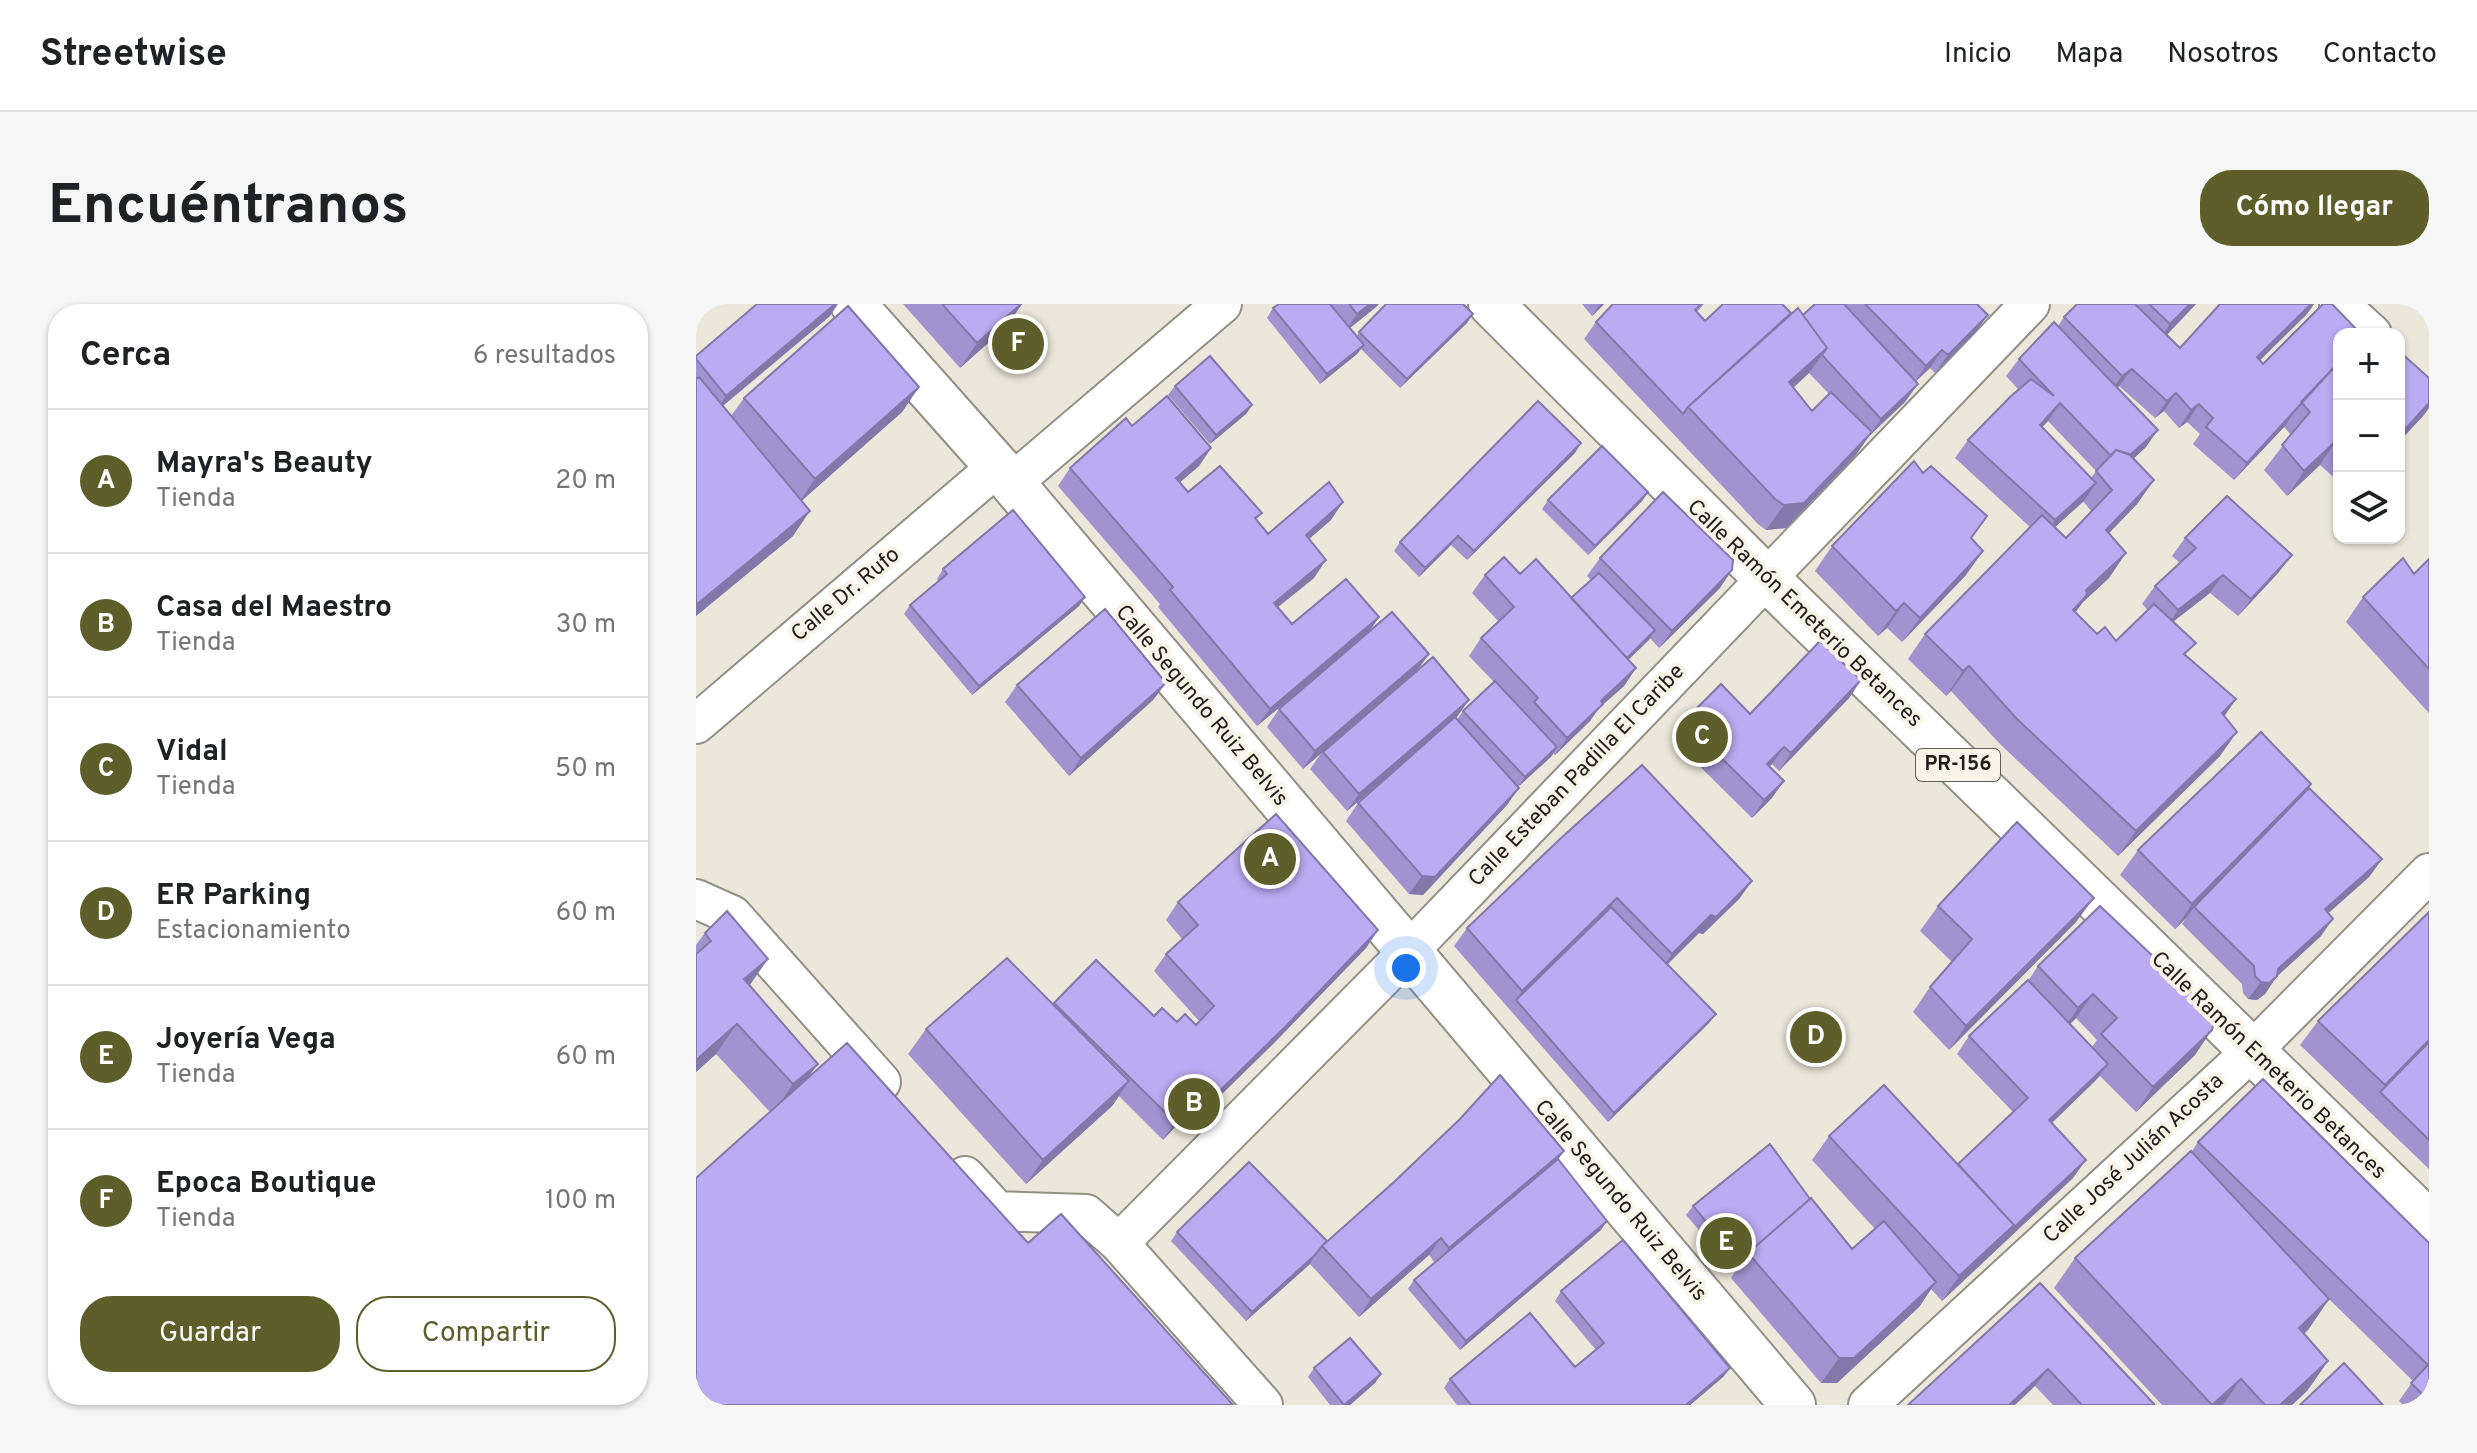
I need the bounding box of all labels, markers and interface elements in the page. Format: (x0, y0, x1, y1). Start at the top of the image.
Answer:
text: Streetwise (40, 31, 227, 80)
text: Inicio (1944, 37, 2012, 73)
text: Mapa (2056, 37, 2123, 73)
text: Nosotros (2167, 37, 2279, 73)
text: Contacto (2323, 37, 2437, 73)
button: Cómo llegar (2200, 170, 2429, 246)
text: Encuéntranos (48, 173, 408, 243)
pin: F (992, 314, 1044, 374)
map controls (2333, 328, 2405, 544)
button: + (2333, 328, 2405, 400)
text: Cerca (80, 335, 171, 378)
text: 6 resultados (473, 340, 616, 373)
button: − (2333, 400, 2405, 472)
text: Mayra's Beauty (156, 446, 373, 483)
text: A (97, 465, 115, 498)
text: 20 m (555, 465, 616, 498)
button: layers (2333, 472, 2405, 544)
text: Tienda (156, 483, 235, 516)
street label: Calle Ramón Emeterio Betances (1681, 494, 1927, 734)
street label: Calle Dr. Rufo (786, 542, 906, 648)
text: Casa del Maestro (156, 590, 392, 627)
street label: Calle Segundo Ruiz Belvis (1109, 600, 1293, 812)
text: B (97, 609, 115, 642)
text: 30 m (556, 609, 616, 642)
text: Tienda (156, 627, 235, 660)
street label: Calle Esteban Padilla El Caribe (1463, 659, 1691, 893)
pin: C (1676, 707, 1728, 767)
text: Vidal (156, 734, 228, 771)
road number: PR-156 (1916, 749, 2000, 781)
text: C (98, 753, 114, 786)
text: 50 m (555, 753, 616, 786)
text: Tienda (156, 771, 235, 804)
pin: A (1244, 829, 1296, 889)
text: ER Parking (156, 878, 311, 915)
text: D (97, 897, 115, 930)
text: 60 m (556, 897, 616, 930)
text: Estacionamiento (156, 915, 351, 948)
street label: Calle Ramón Emeterio Betances (2145, 946, 2391, 1186)
your location (1386, 948, 1426, 988)
pin: D (1790, 1007, 1842, 1067)
text: Joyería Vega (156, 1022, 336, 1059)
text: E (98, 1041, 114, 1074)
text: 60 m (556, 1041, 616, 1074)
text: Tienda (156, 1059, 235, 1092)
street label: Calle José Julián Acosta (2038, 1068, 2230, 1250)
pin: B (1168, 1074, 1220, 1134)
street label: Calle Segundo Ruiz Belvis (1528, 1095, 1712, 1307)
text: Epoca Boutique (156, 1166, 376, 1203)
text: F (99, 1185, 113, 1218)
text: 100 m (545, 1185, 616, 1218)
text: Tienda (156, 1203, 235, 1236)
pin: E (1700, 1213, 1752, 1273)
button: Guardar (80, 1296, 340, 1372)
button: Compartir (356, 1296, 616, 1372)

